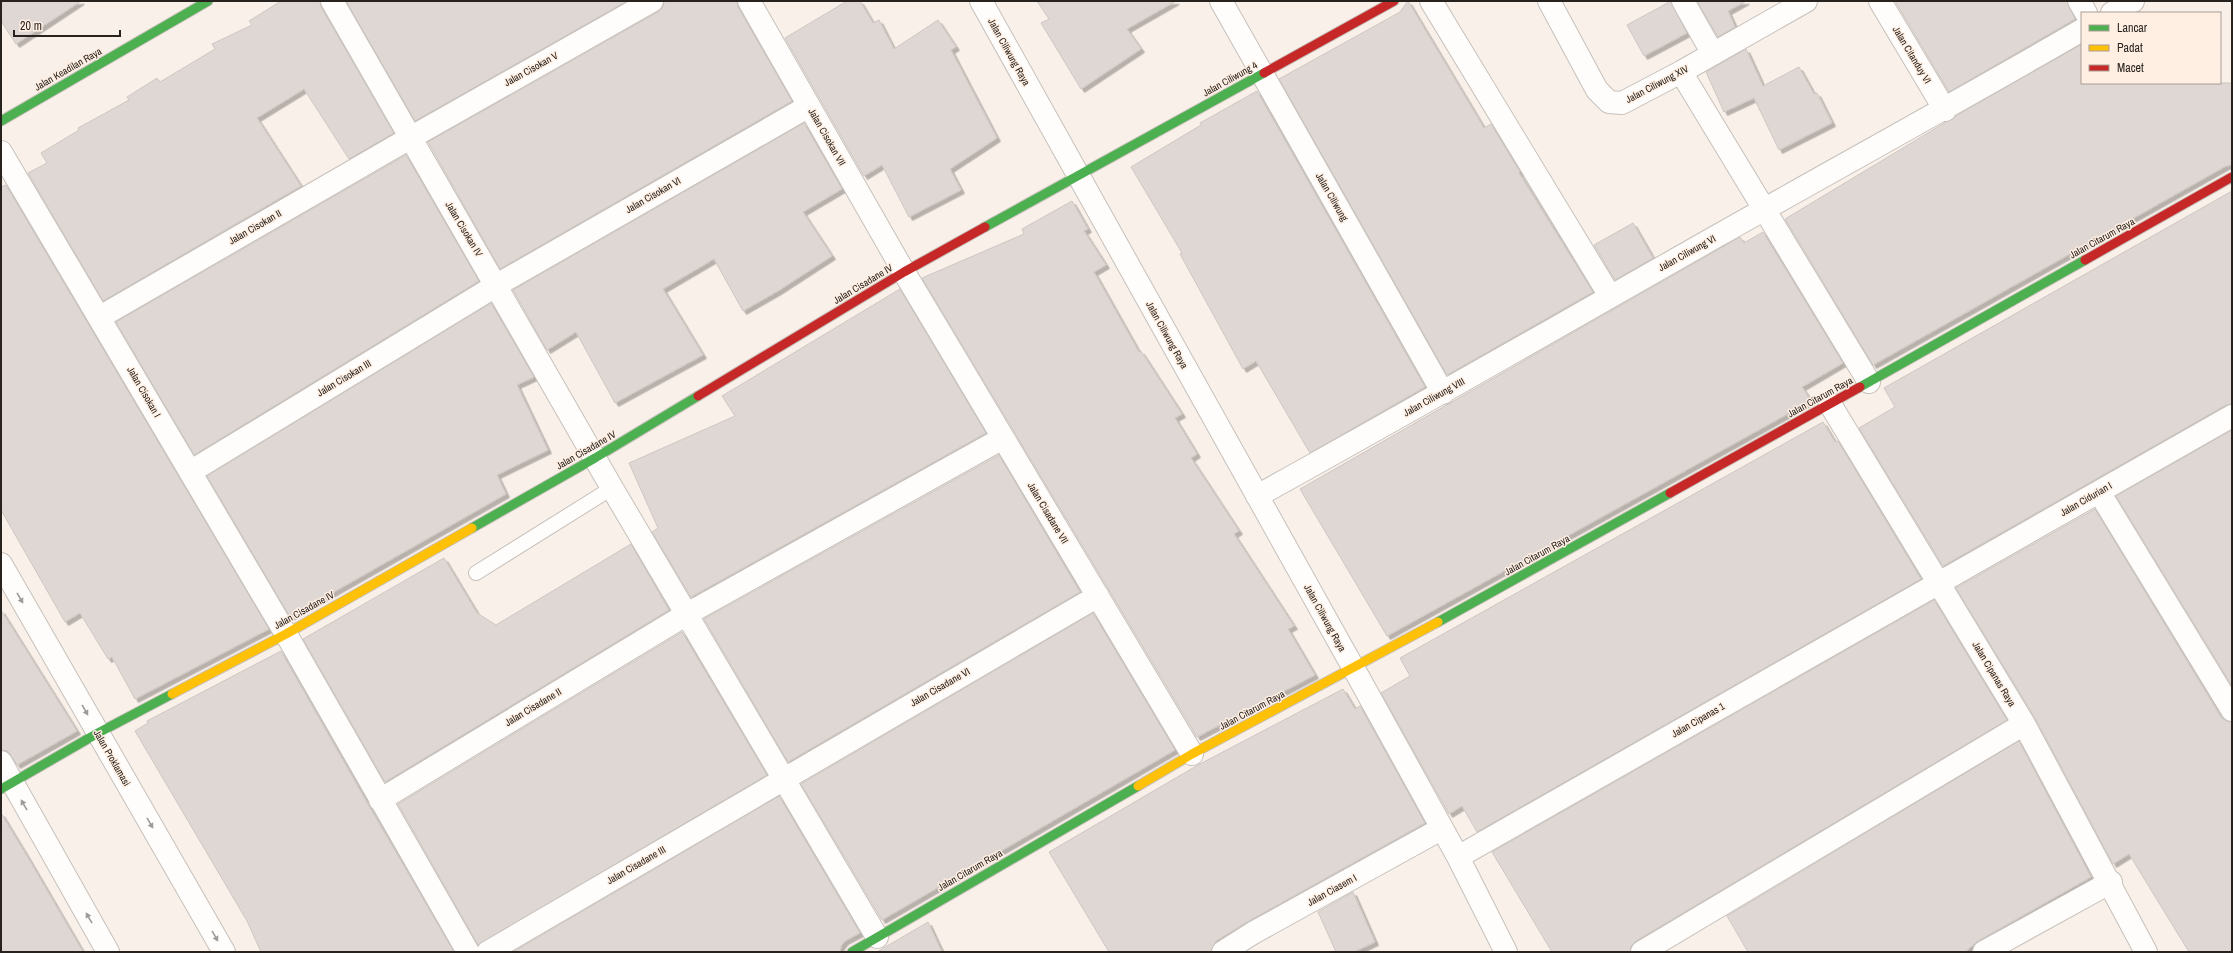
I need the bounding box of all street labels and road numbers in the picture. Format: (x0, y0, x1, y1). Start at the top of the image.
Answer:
street label: Jalan Ciliwung Raya (985, 16, 1033, 88)
street label: Jalan Citanduy VI (1890, 24, 1934, 86)
street label: Jalan Keadilan Raya (32, 44, 104, 94)
street label: Jalan Cisokan V (502, 49, 561, 89)
street label: Jalan Ciliwung 4 (1200, 58, 1260, 99)
street label: Jalan Ciliwung XIV (1623, 62, 1691, 106)
street label: Jalan Cisokan VII (805, 106, 849, 168)
street label: Jalan Ciliwung (1313, 170, 1351, 224)
street label: Jalan Cisokan VI (623, 174, 683, 216)
street label: Jalan Cisokan IV (442, 199, 486, 259)
street label: Jalan Cisokan II (226, 207, 284, 247)
street label: Jalan Citarum Raya (2067, 215, 2137, 261)
street label: Jalan Ciliwung VI (1656, 232, 1718, 274)
street label: Jalan Cisadane IV (831, 261, 896, 307)
street label: Jalan Ciliwung Raya (1143, 299, 1191, 371)
street label: Jalan Cisokan III (314, 357, 374, 399)
street label: Jalan Cisokan I (124, 364, 164, 420)
street label: Jalan Citarum Raya (1785, 374, 1855, 420)
street label: Jalan Ciliwung VIII (1401, 375, 1467, 419)
street label: Jalan Cisadane IV (554, 427, 619, 472)
street label: Jalan Cidurian I (2058, 479, 2114, 519)
street label: Jalan Cisadane VII (1025, 480, 1071, 546)
street label: Jalan Citarum Raya (1502, 532, 1572, 578)
street label: Jalan Ciliwung Raya (1301, 582, 1349, 654)
street label: Jalan Cisadane IV (272, 588, 337, 632)
street label: Jalan Cipanas Raya (1969, 639, 2019, 709)
street label: Jalan Cisadane VI (908, 665, 972, 709)
street label: Jalan Cisadane II (502, 685, 564, 729)
street label: Jalan Citarum Raya (1217, 687, 1287, 733)
street label: Jalan Cipanas 1 (1669, 699, 1727, 740)
street label: Jalan Proklamasi (91, 728, 133, 788)
street label: Jalan Cisadane III (604, 843, 668, 887)
street label: Jalan Citarum Raya (935, 846, 1005, 894)
street label: Jalan Ciasem I (1305, 871, 1359, 909)

